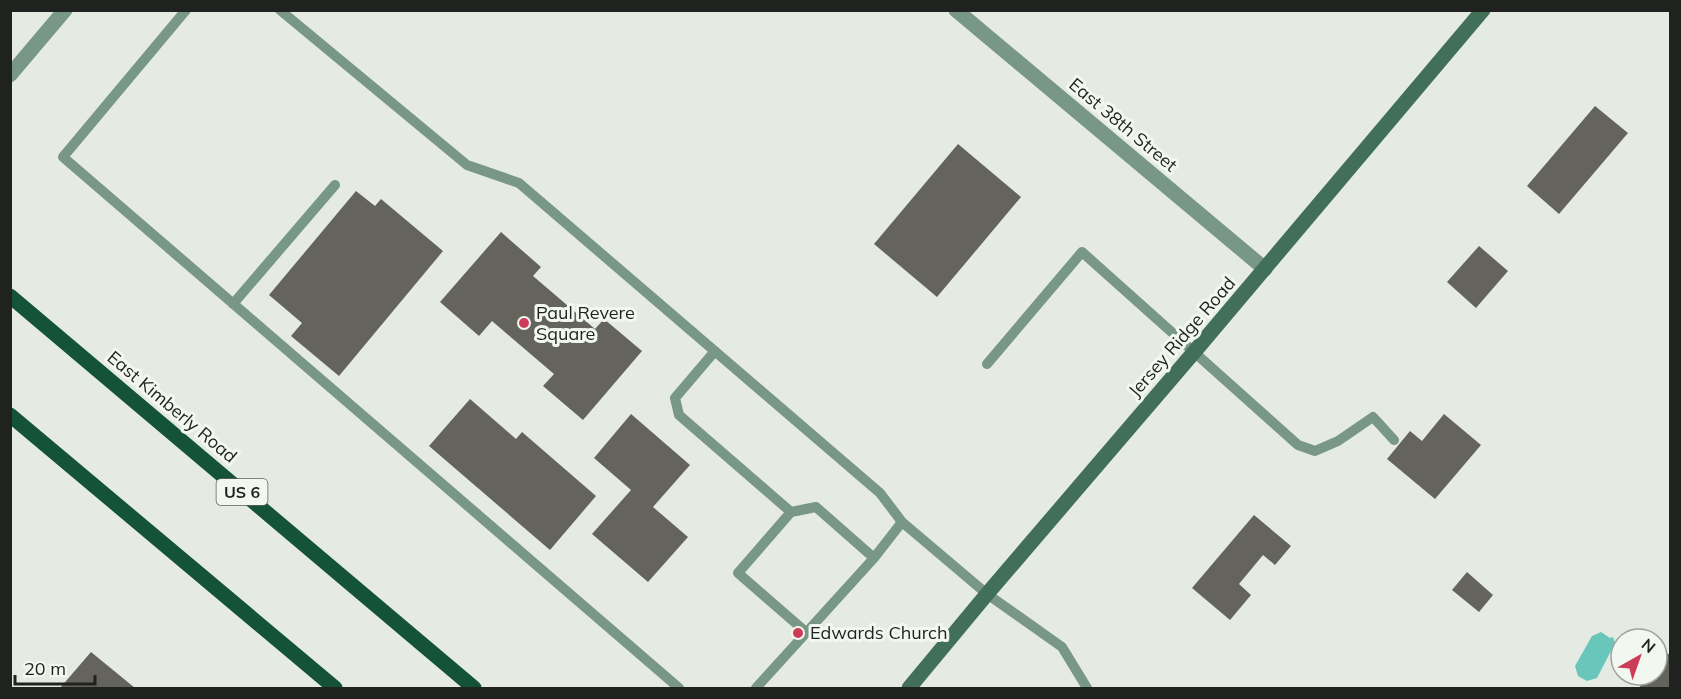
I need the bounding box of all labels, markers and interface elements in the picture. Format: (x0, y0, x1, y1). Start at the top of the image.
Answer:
street label: East 38th Street (1065, 73, 1182, 176)
street label: Jersey Ridge Road (1123, 272, 1240, 402)
place label: Paul Revere Square (536, 301, 635, 345)
marker: Paul Revere Square (517, 316, 531, 330)
street label: East Kimberly Road (103, 346, 242, 468)
road number: US 6 (216, 479, 268, 505)
place label: Edwards Church (810, 621, 948, 644)
marker: Edwards Church (791, 626, 805, 640)
north arrow (1609, 627, 1669, 687)
text: N (1638, 634, 1660, 657)
scale bar (15, 648, 94, 686)
text: 20 m (24, 657, 66, 680)

